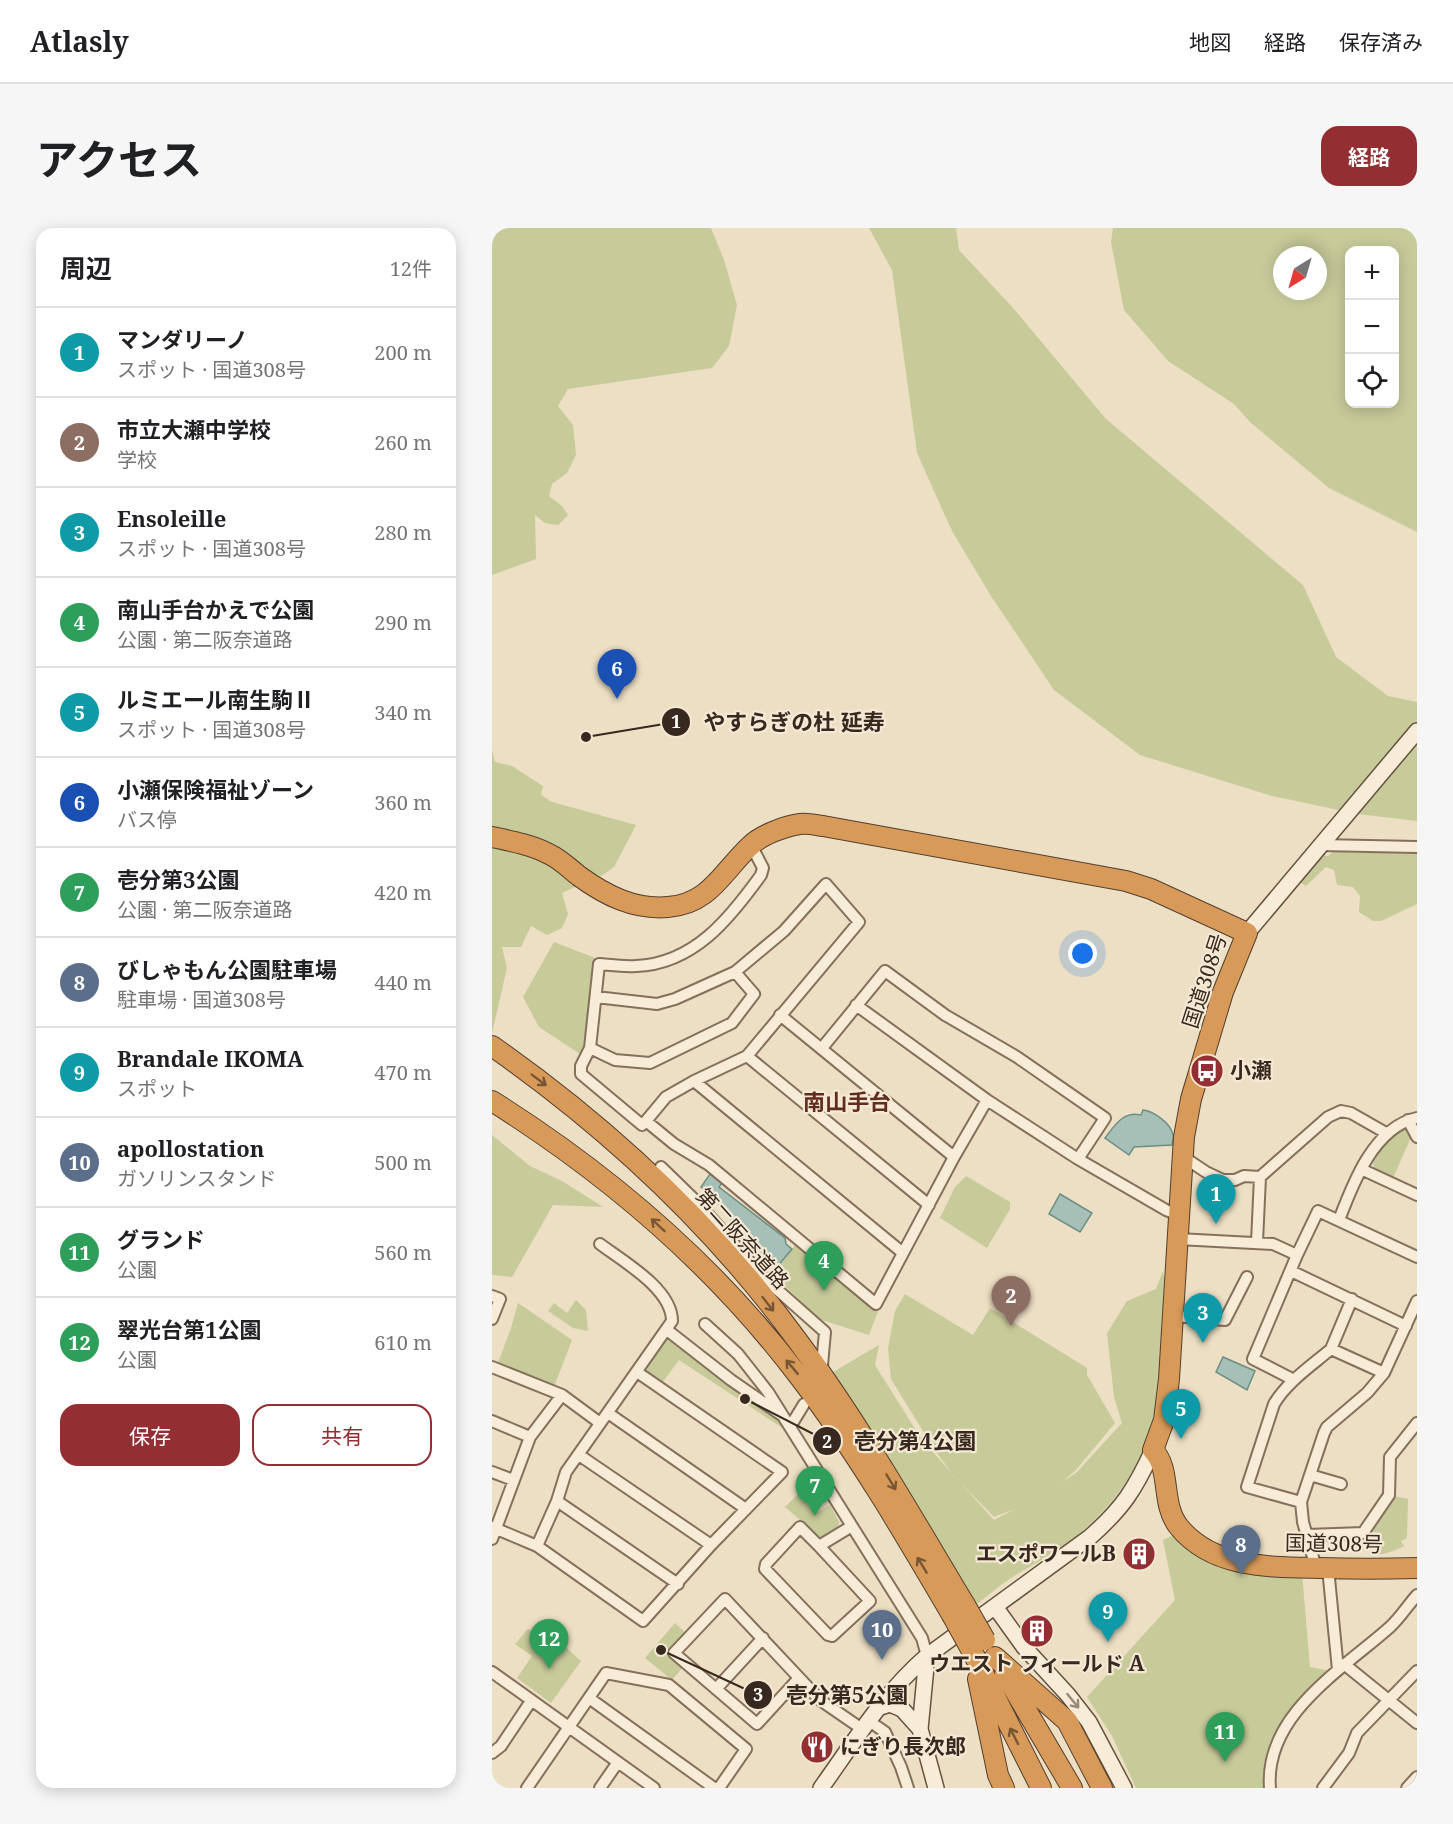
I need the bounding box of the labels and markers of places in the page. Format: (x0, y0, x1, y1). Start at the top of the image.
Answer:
pin: 6 (598, 650, 636, 699)
callout: やすらぎの杜 延寿 (661, 702, 897, 742)
bus stop icon: 小瀬 (1189, 1053, 1225, 1089)
place label: 小瀬 (1230, 1056, 1272, 1084)
pin: 1 (1196, 1174, 1236, 1224)
pin: 4 (804, 1242, 844, 1291)
pin: 2 (992, 1276, 1030, 1326)
pin: 3 (1184, 1294, 1222, 1343)
pin: 5 (1162, 1390, 1200, 1439)
callout: 壱分第4公園 (812, 1421, 988, 1461)
pin: 7 (796, 1466, 834, 1516)
pin: 8 (1222, 1526, 1260, 1575)
building icon: エスポワールB (1121, 1536, 1157, 1572)
place label: エスポワールB (976, 1539, 1116, 1567)
pin: 9 (1088, 1592, 1128, 1642)
pin: 10 (862, 1610, 902, 1660)
building icon: ウエスト フィールド A (1019, 1613, 1055, 1649)
pin: 12 (530, 1620, 568, 1669)
place label: ウエスト フィールド A (929, 1649, 1145, 1677)
callout: 壱分第5公園 (743, 1675, 920, 1715)
pin: 11 (1206, 1712, 1244, 1762)
restaurant icon: にぎり長次郎 (799, 1729, 835, 1765)
place label: にぎり長次郎 (840, 1732, 966, 1760)

